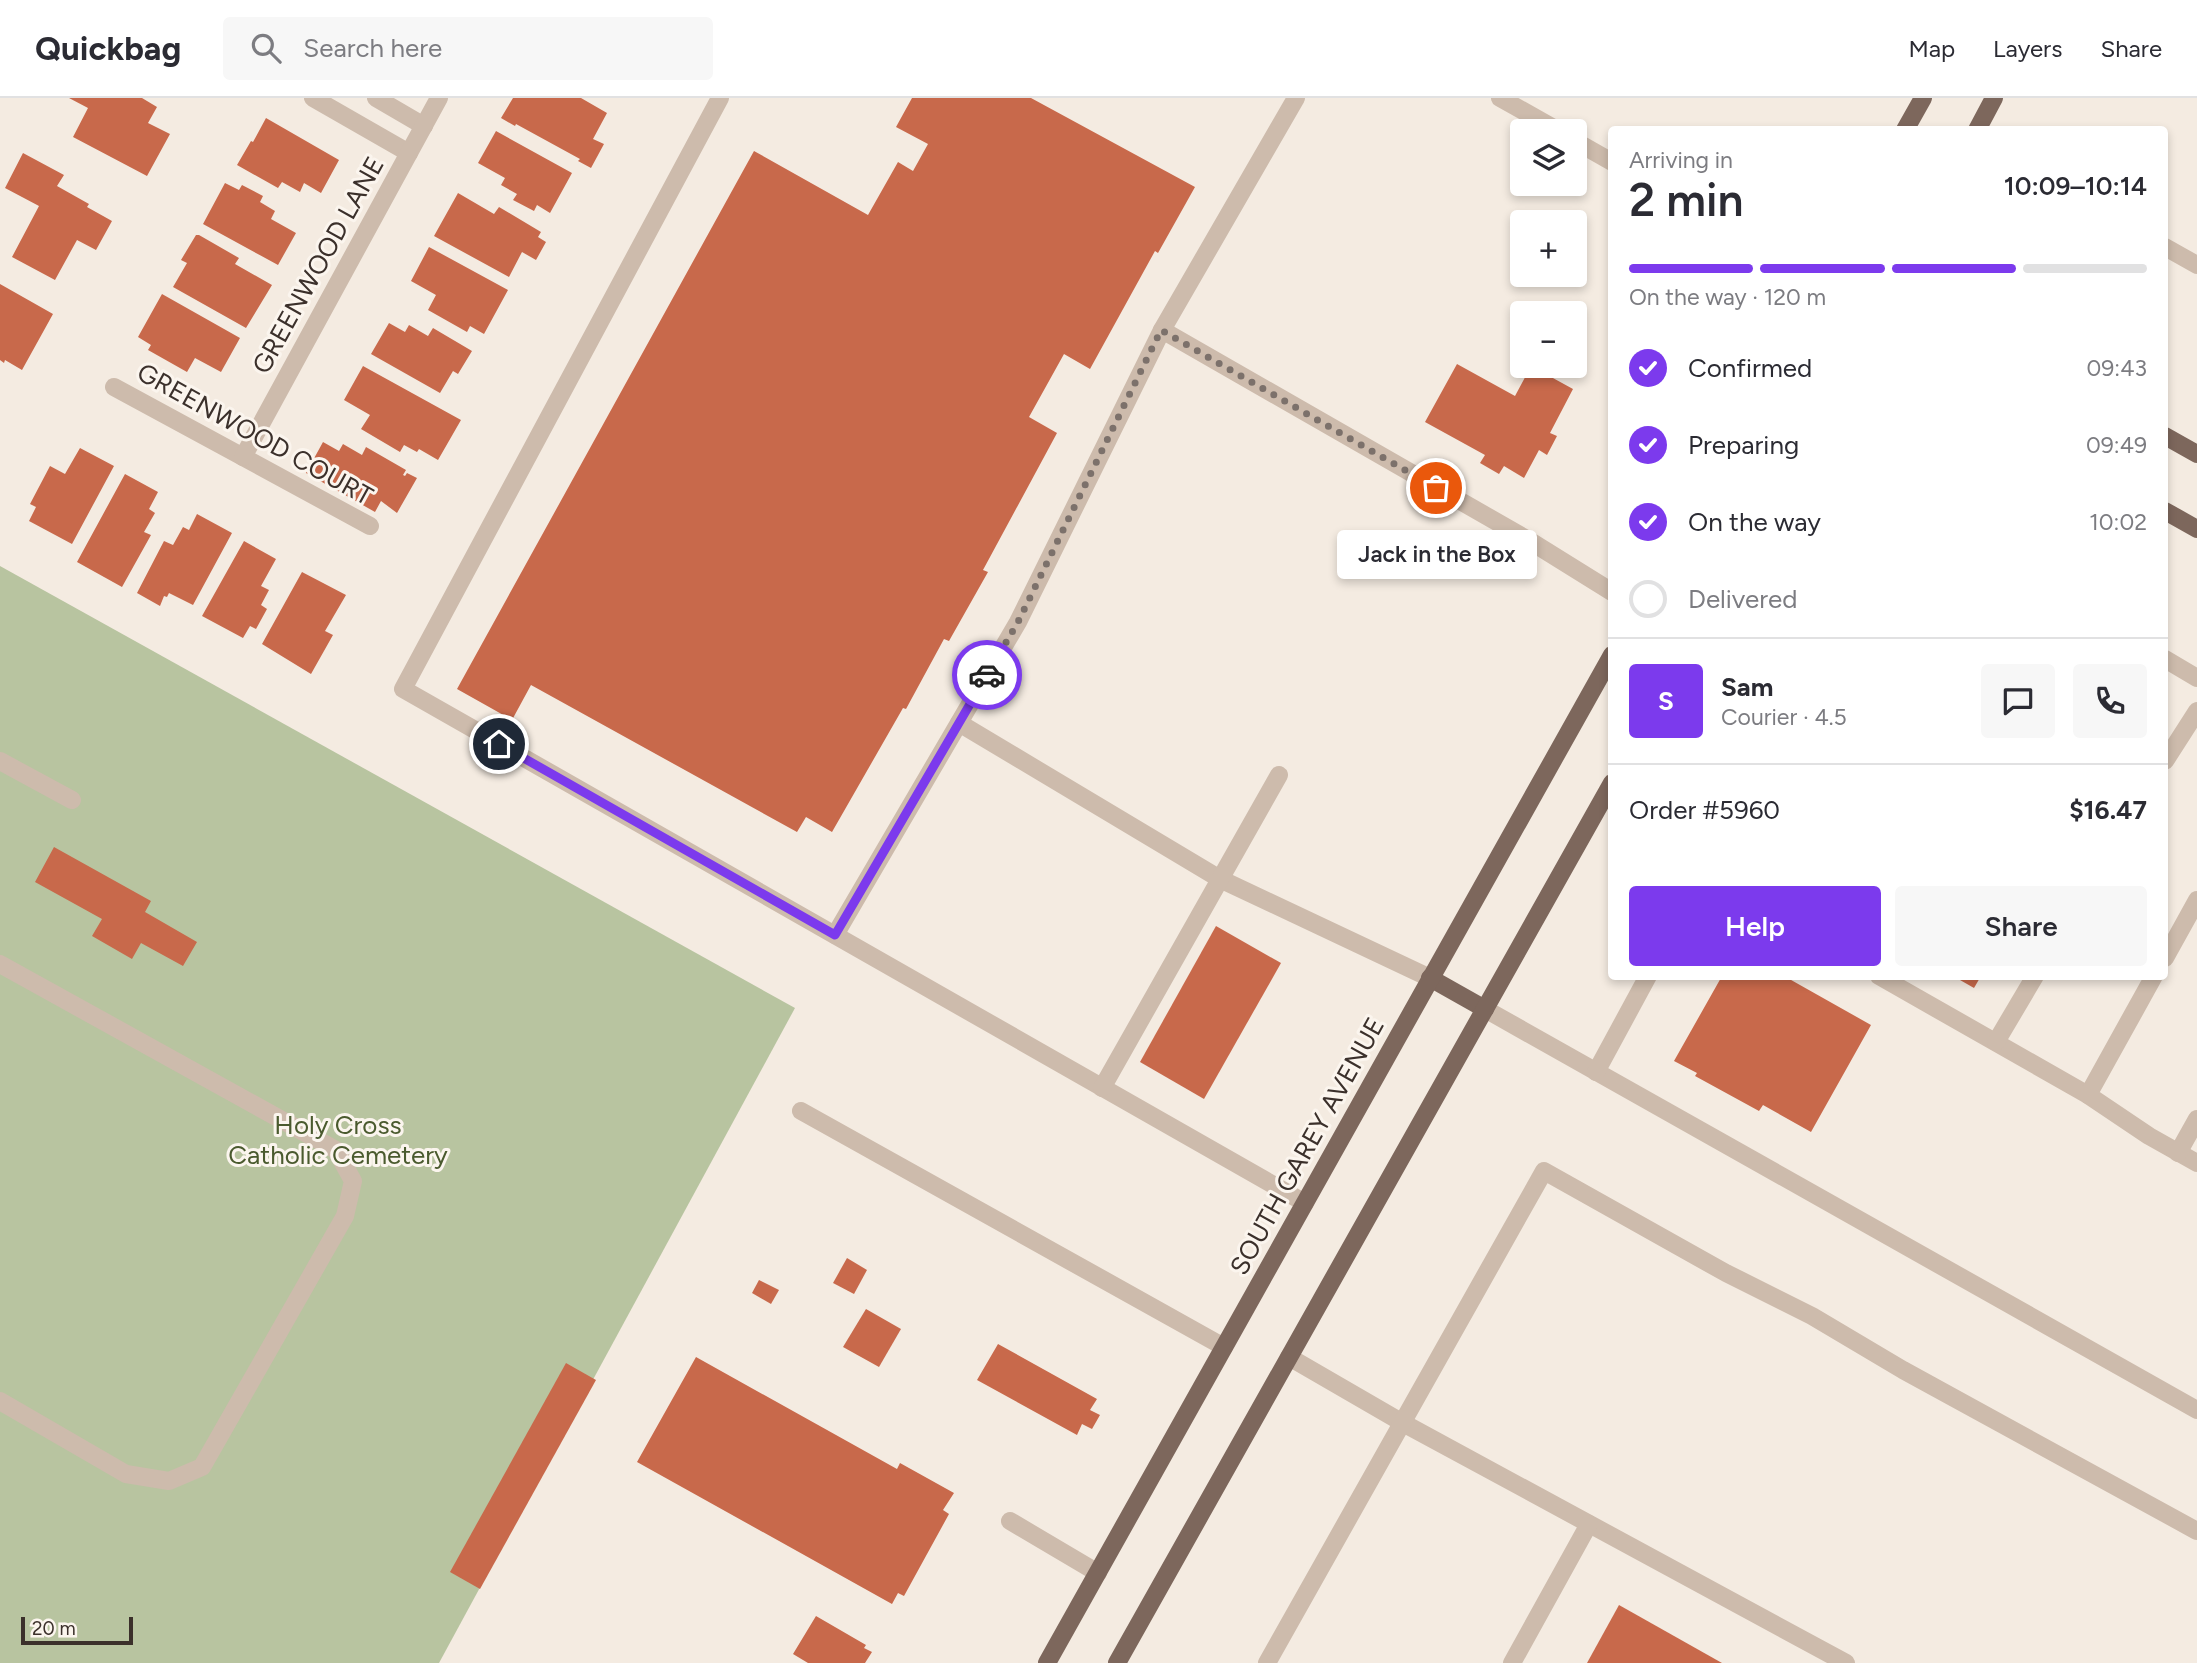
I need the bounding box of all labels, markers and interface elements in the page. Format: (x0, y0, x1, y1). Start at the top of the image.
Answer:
search box (223, 17, 713, 80)
text: Quickbag (35, 29, 181, 68)
icon: search (247, 29, 285, 67)
text: Search here (303, 32, 442, 64)
text: Map (1908, 34, 1955, 63)
text: Layers (1993, 34, 2062, 63)
text: Share (2100, 34, 2162, 63)
map controls (1510, 119, 1587, 378)
button: layers (1510, 119, 1587, 196)
text: Arriving in (1629, 146, 1733, 174)
street label: GREENWOOD LANE (245, 151, 391, 379)
text: 10:09–10:14 (2004, 170, 2147, 202)
text: 2 min (1629, 172, 1744, 228)
button: + (1510, 210, 1587, 287)
text: On the way · 120 m (1629, 283, 1826, 311)
button: − (1510, 301, 1587, 378)
icon: check (1629, 349, 1667, 387)
text: Confirmed (1688, 352, 1812, 384)
text: 09:43 (2087, 354, 2147, 382)
street label: GREENWOOD COURT (132, 356, 379, 512)
icon: check (1629, 426, 1667, 464)
text: Preparing (1688, 429, 1799, 461)
text: 09:49 (2086, 431, 2147, 459)
pin (1406, 458, 1466, 518)
icon: bag (1417, 469, 1455, 507)
icon: check (1629, 503, 1667, 541)
text: On the way (1688, 506, 1821, 538)
text: 10:02 (2089, 508, 2147, 536)
callout: Jack in the Box (1336, 530, 1536, 579)
text: Jack in the Box (1358, 540, 1516, 568)
text: Delivered (1688, 583, 1797, 615)
courier (952, 640, 1022, 710)
icon: car (968, 656, 1006, 694)
button: chat (1981, 664, 2055, 738)
button: phone (2073, 664, 2147, 738)
text: Sam (1721, 671, 1773, 703)
text: S (1658, 685, 1674, 717)
text: Courier · 4.5 (1721, 703, 1847, 731)
pin (469, 714, 529, 774)
icon: home (480, 725, 518, 763)
text: Order #5960 (1629, 794, 1780, 826)
text: $16.47 (2069, 794, 2147, 826)
button: Help (1629, 886, 1881, 966)
button: Share (1895, 886, 2147, 966)
street label: SOUTH GAREY AVENUE (1223, 1012, 1391, 1280)
park label: Holy Cross Catholic Cemetery (228, 1109, 448, 1171)
scale bar (21, 1614, 133, 1646)
text: 20 m (32, 1617, 76, 1640)

